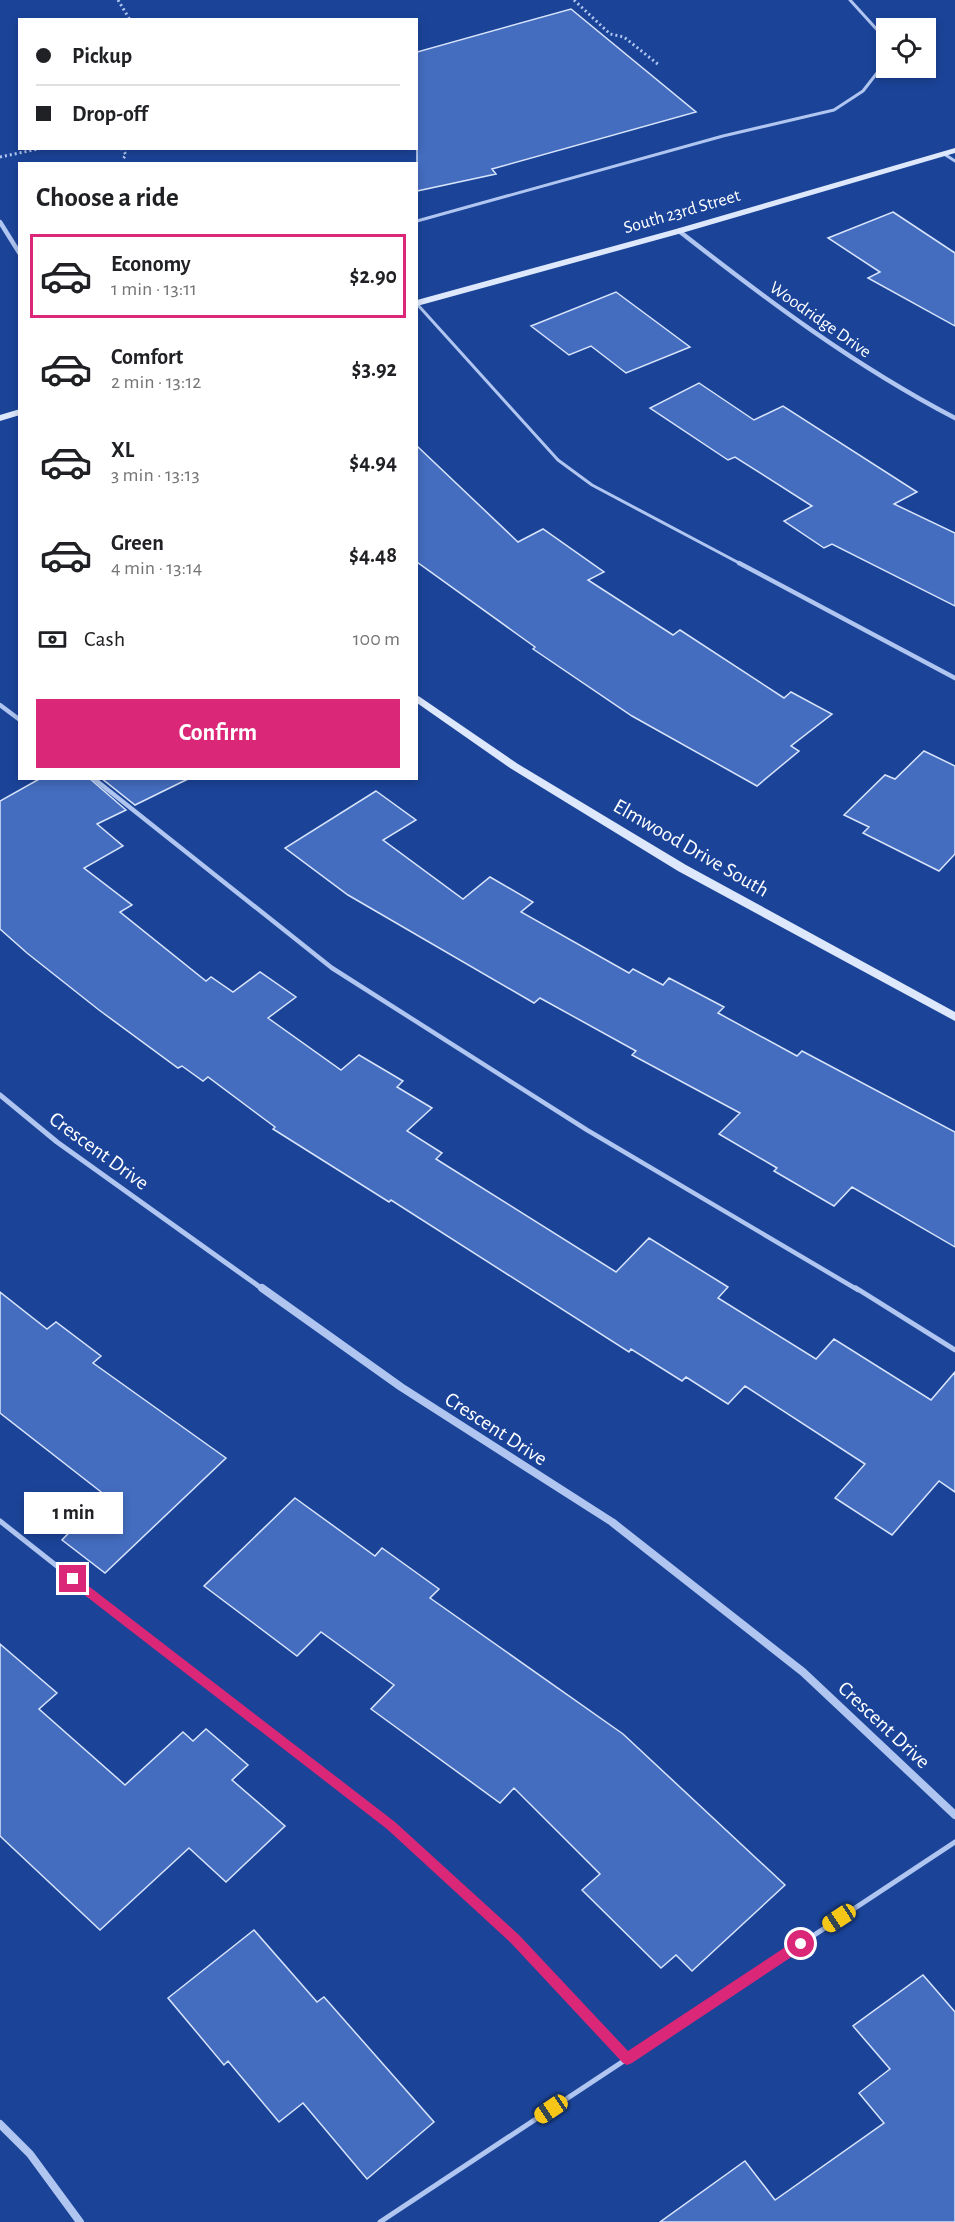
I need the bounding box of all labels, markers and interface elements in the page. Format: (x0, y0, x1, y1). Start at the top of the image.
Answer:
map controls (876, 18, 936, 78)
button: locate (876, 18, 936, 78)
text: Pickup (72, 45, 132, 67)
text: Drop-off (72, 103, 148, 125)
text: Choose a ride (36, 184, 179, 211)
street label: South 23rd Street (622, 187, 743, 237)
icon: car (39, 249, 93, 303)
text: Economy (111, 253, 191, 275)
text: $2.90 (350, 265, 397, 287)
street label: Woodridge Drive (766, 278, 874, 362)
text: 1 min · 13:11 (111, 279, 197, 299)
icon: car (39, 342, 93, 396)
text: Comfort (111, 346, 183, 368)
text: $3.92 (352, 358, 397, 380)
text: 2 min · 13:12 (111, 372, 201, 392)
icon: car (39, 435, 93, 489)
text: XL (111, 439, 134, 461)
text: $4.94 (349, 451, 397, 473)
text: 3 min · 13:13 (111, 465, 200, 485)
icon: car (39, 528, 93, 582)
text: Green (111, 532, 164, 554)
text: $4.48 (349, 544, 397, 566)
text: 4 min · 13:14 (111, 558, 202, 578)
icon: cash (36, 623, 69, 656)
text: Cash (84, 628, 125, 650)
text: 100 m (353, 629, 400, 649)
button: Confirm (36, 699, 400, 768)
street label: Elmwood Drive South (610, 795, 772, 901)
street label: Crescent Drive (45, 1108, 153, 1194)
street label: Crescent Drive (441, 1388, 551, 1470)
callout: 1 min (23, 1492, 122, 1534)
text: 1 min (52, 1503, 95, 1523)
route end (59, 1565, 86, 1592)
street label: Crescent Drive (834, 1677, 934, 1773)
car (819, 1901, 859, 1935)
route start (787, 1930, 814, 1957)
car (531, 2091, 571, 2127)

